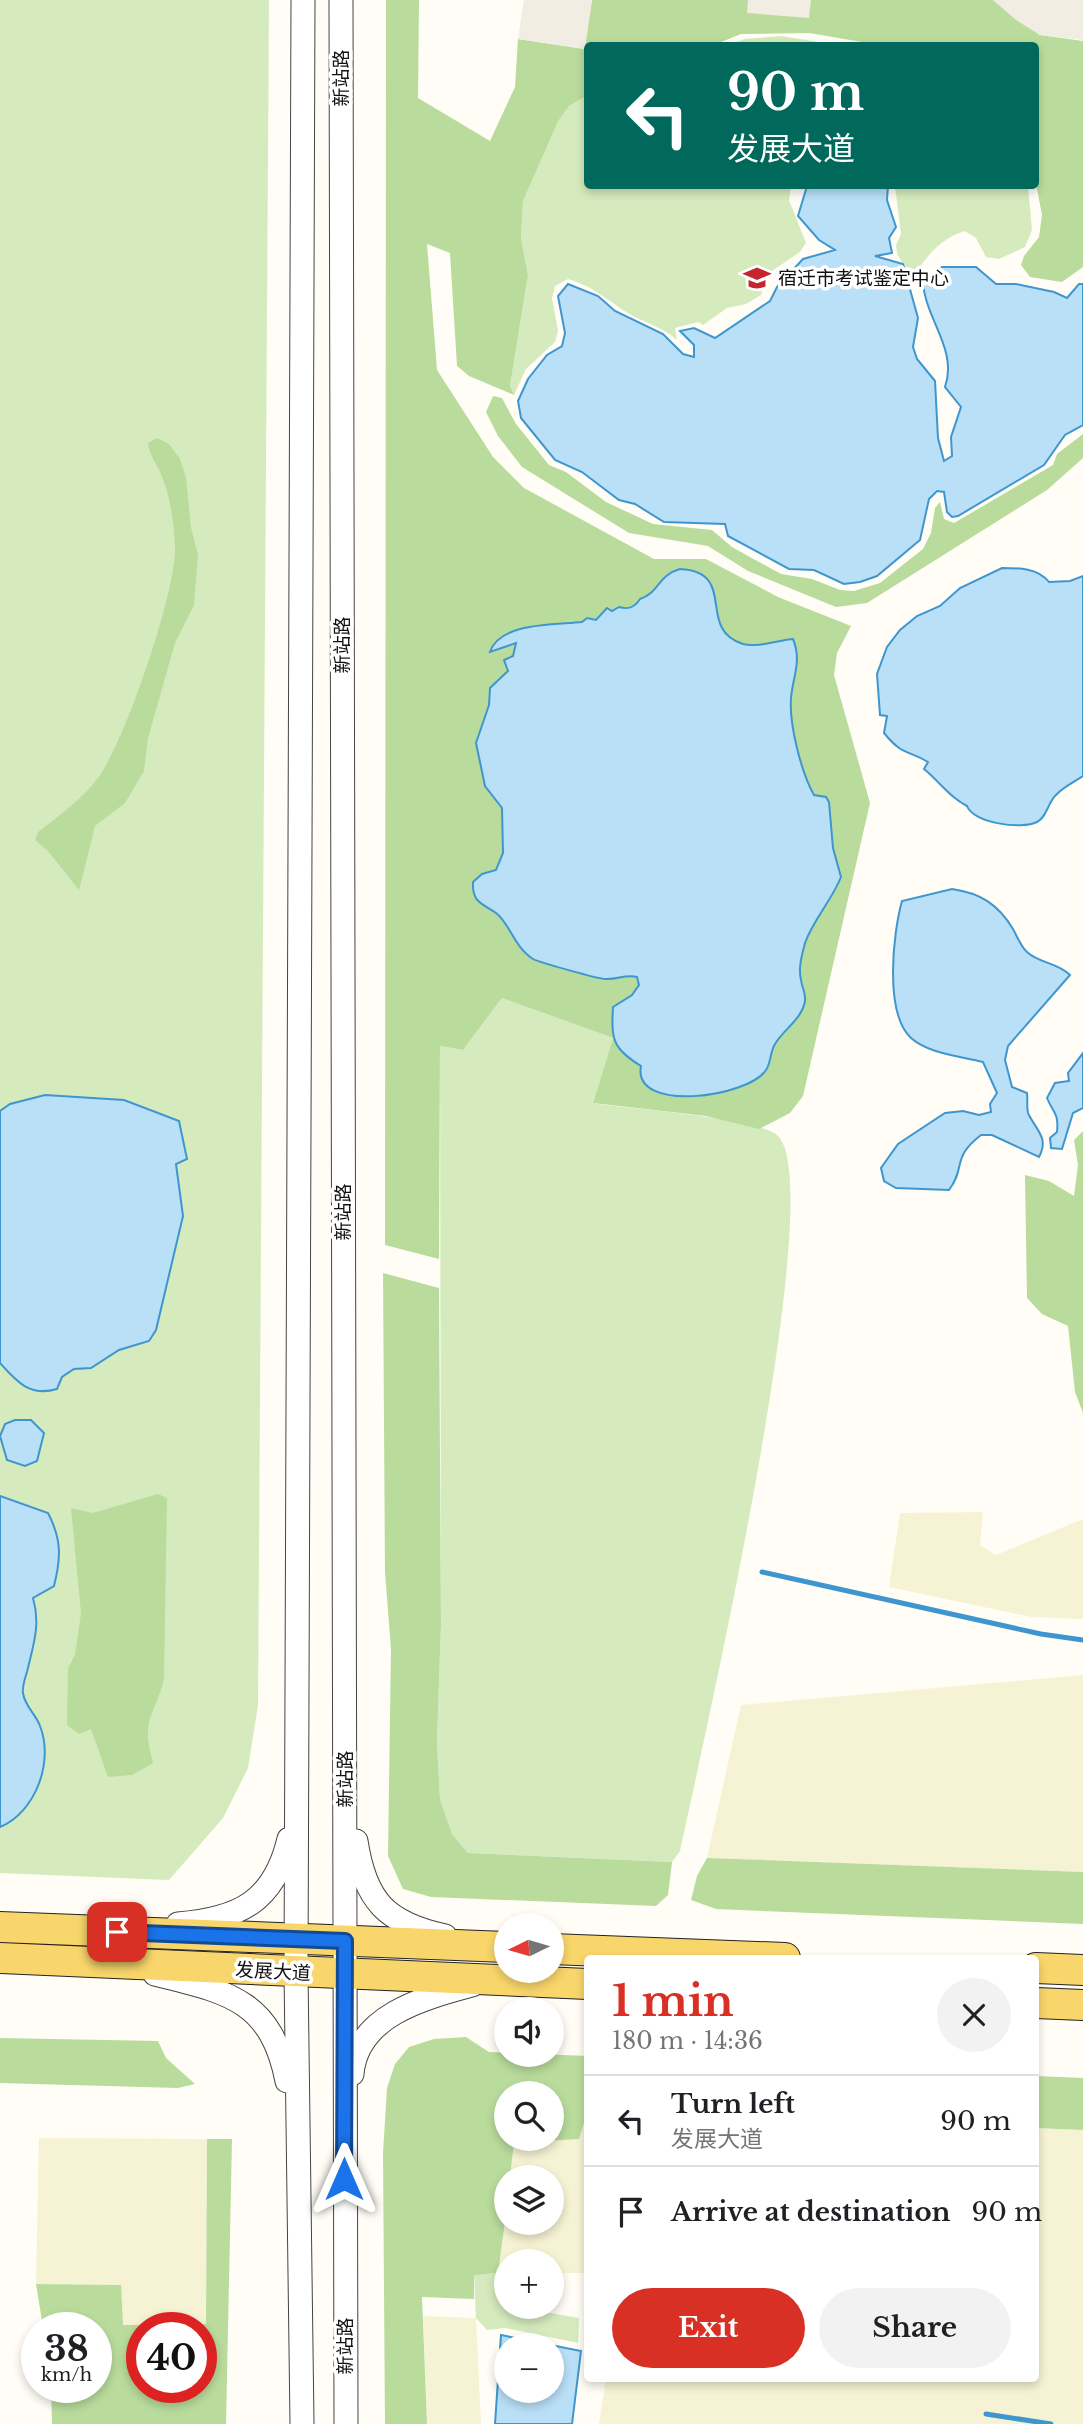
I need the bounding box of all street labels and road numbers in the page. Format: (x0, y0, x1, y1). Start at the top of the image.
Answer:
street label: 新站路 (330, 49, 353, 107)
street label: 新站路 (331, 616, 354, 674)
street label: 新站路 (332, 1183, 355, 1241)
street label: 新站路 (334, 1750, 357, 1808)
street label: 发展大道 (234, 1958, 312, 1985)
street label: 新站路 (334, 2317, 357, 2375)

